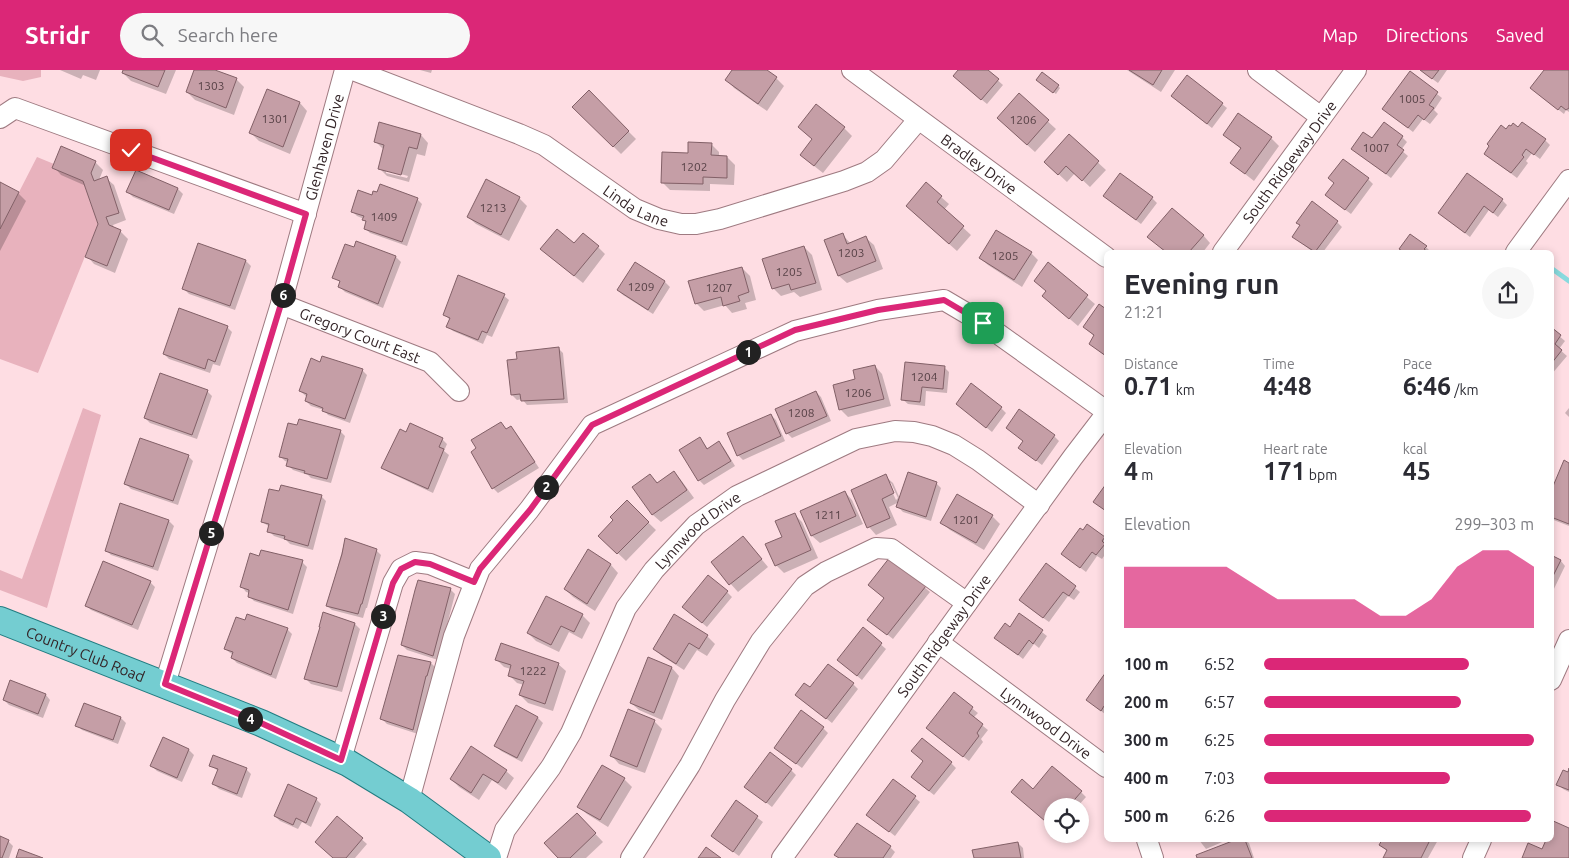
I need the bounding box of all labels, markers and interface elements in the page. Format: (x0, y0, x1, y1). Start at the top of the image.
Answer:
search box (120, 13, 470, 58)
icon: search (138, 21, 166, 49)
text: Stridr (25, 22, 90, 49)
text: Search here (178, 24, 278, 46)
text: Map (1322, 25, 1358, 45)
text: Directions (1386, 25, 1468, 45)
text: Saved (1496, 25, 1544, 45)
house number: 1303 (197, 79, 225, 92)
street label: Glenhaven Drive (301, 92, 347, 202)
house number: 1005 (1398, 92, 1426, 105)
street label: South Ridgeway Drive (1239, 97, 1339, 226)
house number: 1301 (261, 112, 289, 125)
house number: 1206 (1009, 113, 1037, 126)
pin (110, 129, 152, 171)
street label: Bradley Drive (938, 130, 1021, 197)
icon: check (117, 136, 145, 164)
house number: 1007 (1362, 141, 1390, 154)
house number: 1202 (680, 160, 708, 173)
street label: Linda Lane (600, 181, 670, 229)
house number: 1213 (479, 201, 507, 214)
house number: 1409 (370, 210, 398, 223)
house number: 1203 (837, 246, 865, 259)
house number: 1205 (991, 249, 1019, 262)
house number: 1205 (775, 265, 803, 278)
button: share (1482, 267, 1534, 319)
text: Evening run (1124, 268, 1279, 299)
house number: 1209 (627, 280, 655, 293)
house number: 1207 (705, 281, 733, 294)
pin: 6 (270, 282, 296, 308)
text: 6 (280, 287, 287, 303)
pin (962, 302, 1004, 344)
text: 21:21 (1124, 303, 1164, 321)
street label: Gregory Court East (297, 304, 423, 366)
icon: arrive (969, 309, 997, 337)
pin: 1 (736, 340, 760, 364)
text: 1 (745, 344, 752, 360)
text: Distance (1124, 356, 1178, 372)
text: Time (1263, 356, 1295, 372)
text: Pace (1403, 356, 1432, 372)
house number: 1204 (910, 370, 938, 383)
text: 0.71 (1124, 372, 1172, 400)
text: 4:48 (1263, 372, 1312, 400)
text: 6:46 (1403, 372, 1451, 400)
text: km (1172, 382, 1195, 398)
text: /km (1451, 382, 1479, 398)
house number: 1206 (844, 386, 872, 399)
house number: 1208 (787, 406, 815, 419)
text: Elevation (1124, 441, 1182, 457)
text: Heart rate (1263, 441, 1328, 457)
text: kcal (1403, 441, 1427, 457)
text: 4 (1124, 457, 1138, 485)
text: 171 (1263, 457, 1306, 485)
text: 45 (1403, 457, 1431, 485)
text: m (1138, 467, 1153, 483)
text: bpm (1306, 467, 1337, 483)
pin: 2 (534, 474, 558, 500)
text: 2 (543, 479, 550, 495)
street label: Lynnwood Drive (651, 488, 744, 572)
house number: 1211 (814, 508, 842, 521)
house number: 1201 (952, 513, 980, 526)
text: Elevation (1124, 515, 1191, 533)
text: 299–303 m (1454, 515, 1534, 533)
pin: 5 (198, 520, 224, 546)
text: 5 (208, 525, 215, 541)
street label: South Ridgeway Drive (893, 571, 994, 700)
pin: 3 (370, 604, 396, 628)
text: 3 (380, 608, 387, 624)
street label: Country Club Road (24, 623, 147, 685)
text: 100 m (1124, 655, 1169, 673)
text: 6:52 (1204, 655, 1235, 673)
house number: 1222 (519, 664, 547, 677)
street label: Lynnwood Drive (998, 683, 1095, 762)
text: 200 m (1124, 693, 1169, 711)
text: 6:57 (1204, 693, 1235, 711)
pin: 4 (238, 706, 262, 732)
text: 4 (247, 711, 254, 727)
text: 300 m (1124, 731, 1169, 749)
text: 6:25 (1204, 731, 1235, 749)
text: 400 m (1124, 769, 1169, 787)
text: 7:03 (1204, 769, 1235, 787)
map controls (1044, 798, 1089, 843)
button: locate (1044, 798, 1089, 843)
text: 500 m (1124, 807, 1169, 825)
text: 6:26 (1204, 807, 1235, 825)

